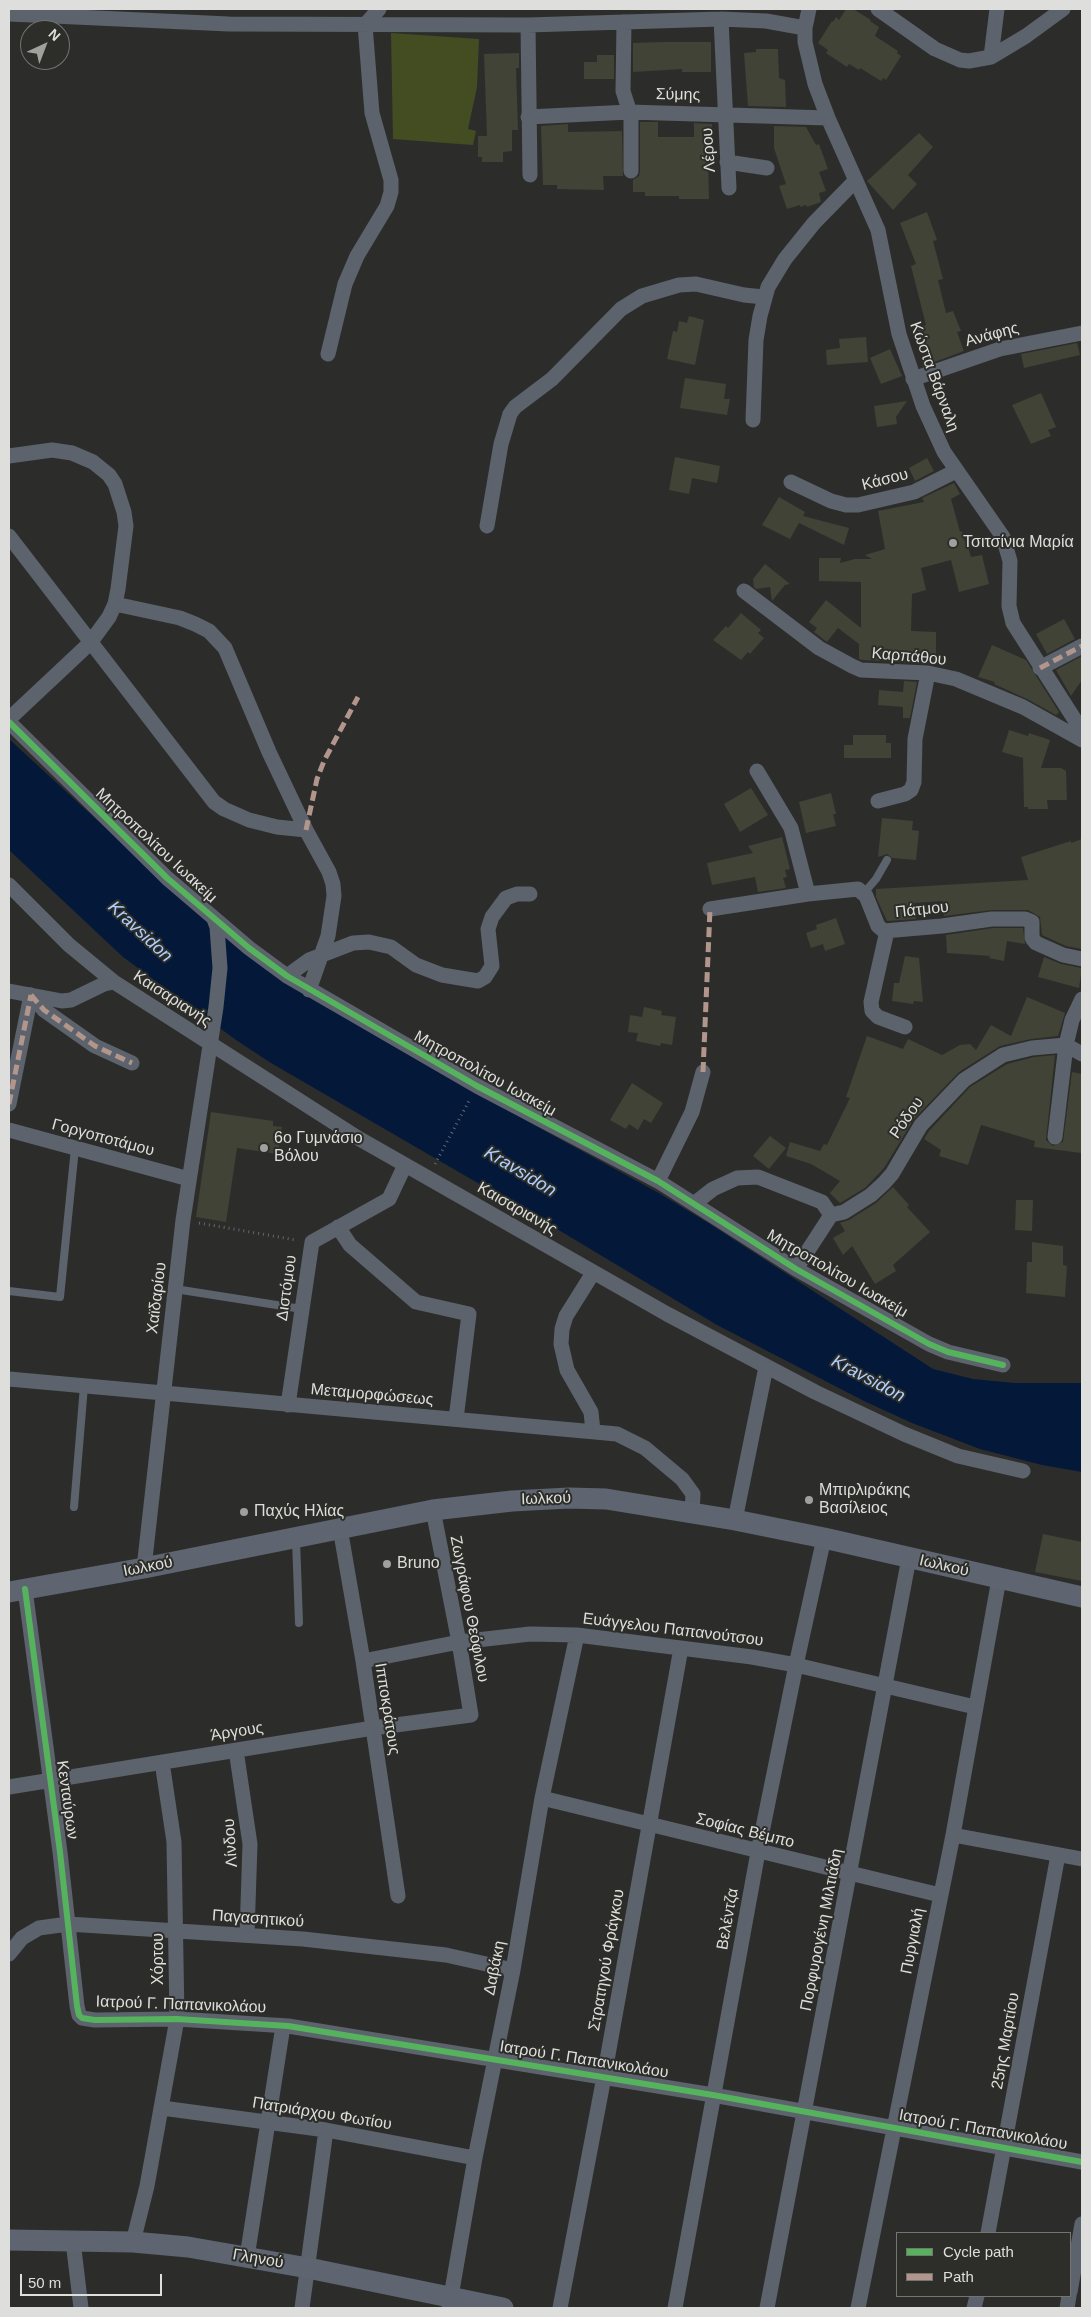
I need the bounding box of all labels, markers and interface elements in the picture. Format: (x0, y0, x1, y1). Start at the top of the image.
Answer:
north arrow (20, 20, 70, 70)
text: N (45, 25, 64, 44)
street label: Σύμης (656, 85, 700, 105)
street label: Λέρου (698, 127, 720, 173)
street label: Κώστα Βάρναλη (905, 319, 963, 435)
street label: Ανάφης (963, 319, 1021, 351)
street label: Κάσου (860, 465, 910, 495)
place label: Τσιτσίνια Μαρία (963, 533, 1074, 553)
marker: Τσιτσίνια Μαρία (947, 537, 959, 549)
street label: Καρπάθου (871, 644, 947, 670)
street label: Μητροπολίτου Ιωακείμ (91, 785, 221, 907)
water label: Kravsidon (103, 897, 177, 967)
street label: Πάτμου (894, 898, 950, 922)
street label: Καισαριανής (129, 967, 215, 1031)
street label: Μητροπολίτου Ιωακείμ (411, 1027, 559, 1121)
street label: Ρόδου (886, 1094, 928, 1142)
street label: Γοργοποτάμου (50, 1115, 156, 1161)
place label: 6ο Γυμνάσιο Βόλου (274, 1129, 363, 1167)
marker: 6ο Γυμνάσιο Βόλου (258, 1142, 270, 1154)
water label: Kravsidon (480, 1142, 560, 1202)
street label: Καισαριανής (474, 1178, 560, 1240)
street label: Μητροπολίτου Ιωακείμ (763, 1226, 911, 1322)
street label: Διστόμου (273, 1254, 301, 1322)
street label: Χαϊδαρίου (143, 1261, 171, 1335)
water label: Kravsidon (828, 1351, 908, 1407)
street label: Μεταμορφώσεως (310, 1380, 434, 1410)
place label: Μπιρλιράκης Βασίλειος (819, 1481, 910, 1519)
street label: Ιωλκού (521, 1489, 571, 1509)
marker: Μπιρλιράκης Βασίλειος (803, 1494, 815, 1506)
place label: Παχύς Ηλίας (254, 1502, 344, 1522)
marker: Παχύς Ηλίας (238, 1506, 250, 1518)
street label: Ζωγράφου Θεόφιλου (445, 1534, 493, 1684)
street label: Ιωλκού (917, 1551, 971, 1581)
street label: Ιωλκού (122, 1553, 174, 1581)
place label: Bruno (397, 1554, 440, 1574)
marker: Bruno (381, 1558, 393, 1570)
street label: Ευάγγελου Παπανούτσου (582, 1609, 764, 1651)
street label: Ιπποκράτους (370, 1662, 404, 1756)
street label: Άργους (209, 1718, 265, 1746)
street label: Κενταύρων (52, 1759, 82, 1841)
street label: Σοφίας Βέμπο (694, 1809, 796, 1853)
street label: Λίνδου (220, 1818, 242, 1868)
street label: Πορφυρογένη Μιλτιάδη (797, 1847, 847, 2013)
street label: Βελέντζα (713, 1887, 743, 1951)
street label: Στρατηγού Φράγκου (585, 1888, 629, 2032)
street label: Παγασητικού (211, 1906, 305, 1932)
street label: Πυργιαλή (897, 1906, 929, 1976)
street label: Χόρτου (149, 1933, 169, 1985)
street label: Δαβάκη (480, 1939, 510, 1997)
street label: 25ης Μαρτίου (988, 1991, 1024, 2091)
street label: Ιατρού Γ. Παπανικολάου (95, 1992, 267, 2018)
street label: Ιατρού Γ. Παπανικολάου (498, 2037, 670, 2083)
street label: Πατριάρχου Φωτίου (251, 2094, 393, 2134)
street label: Ιατρού Γ. Παπανικολάου (897, 2106, 1069, 2154)
legend (896, 2232, 1071, 2297)
text: Cycle path (943, 2243, 1014, 2260)
street label: Γληνού (231, 2245, 285, 2273)
scale bar (22, 2264, 165, 2296)
text: Path (943, 2268, 974, 2285)
text: 50 m (28, 2274, 61, 2291)

